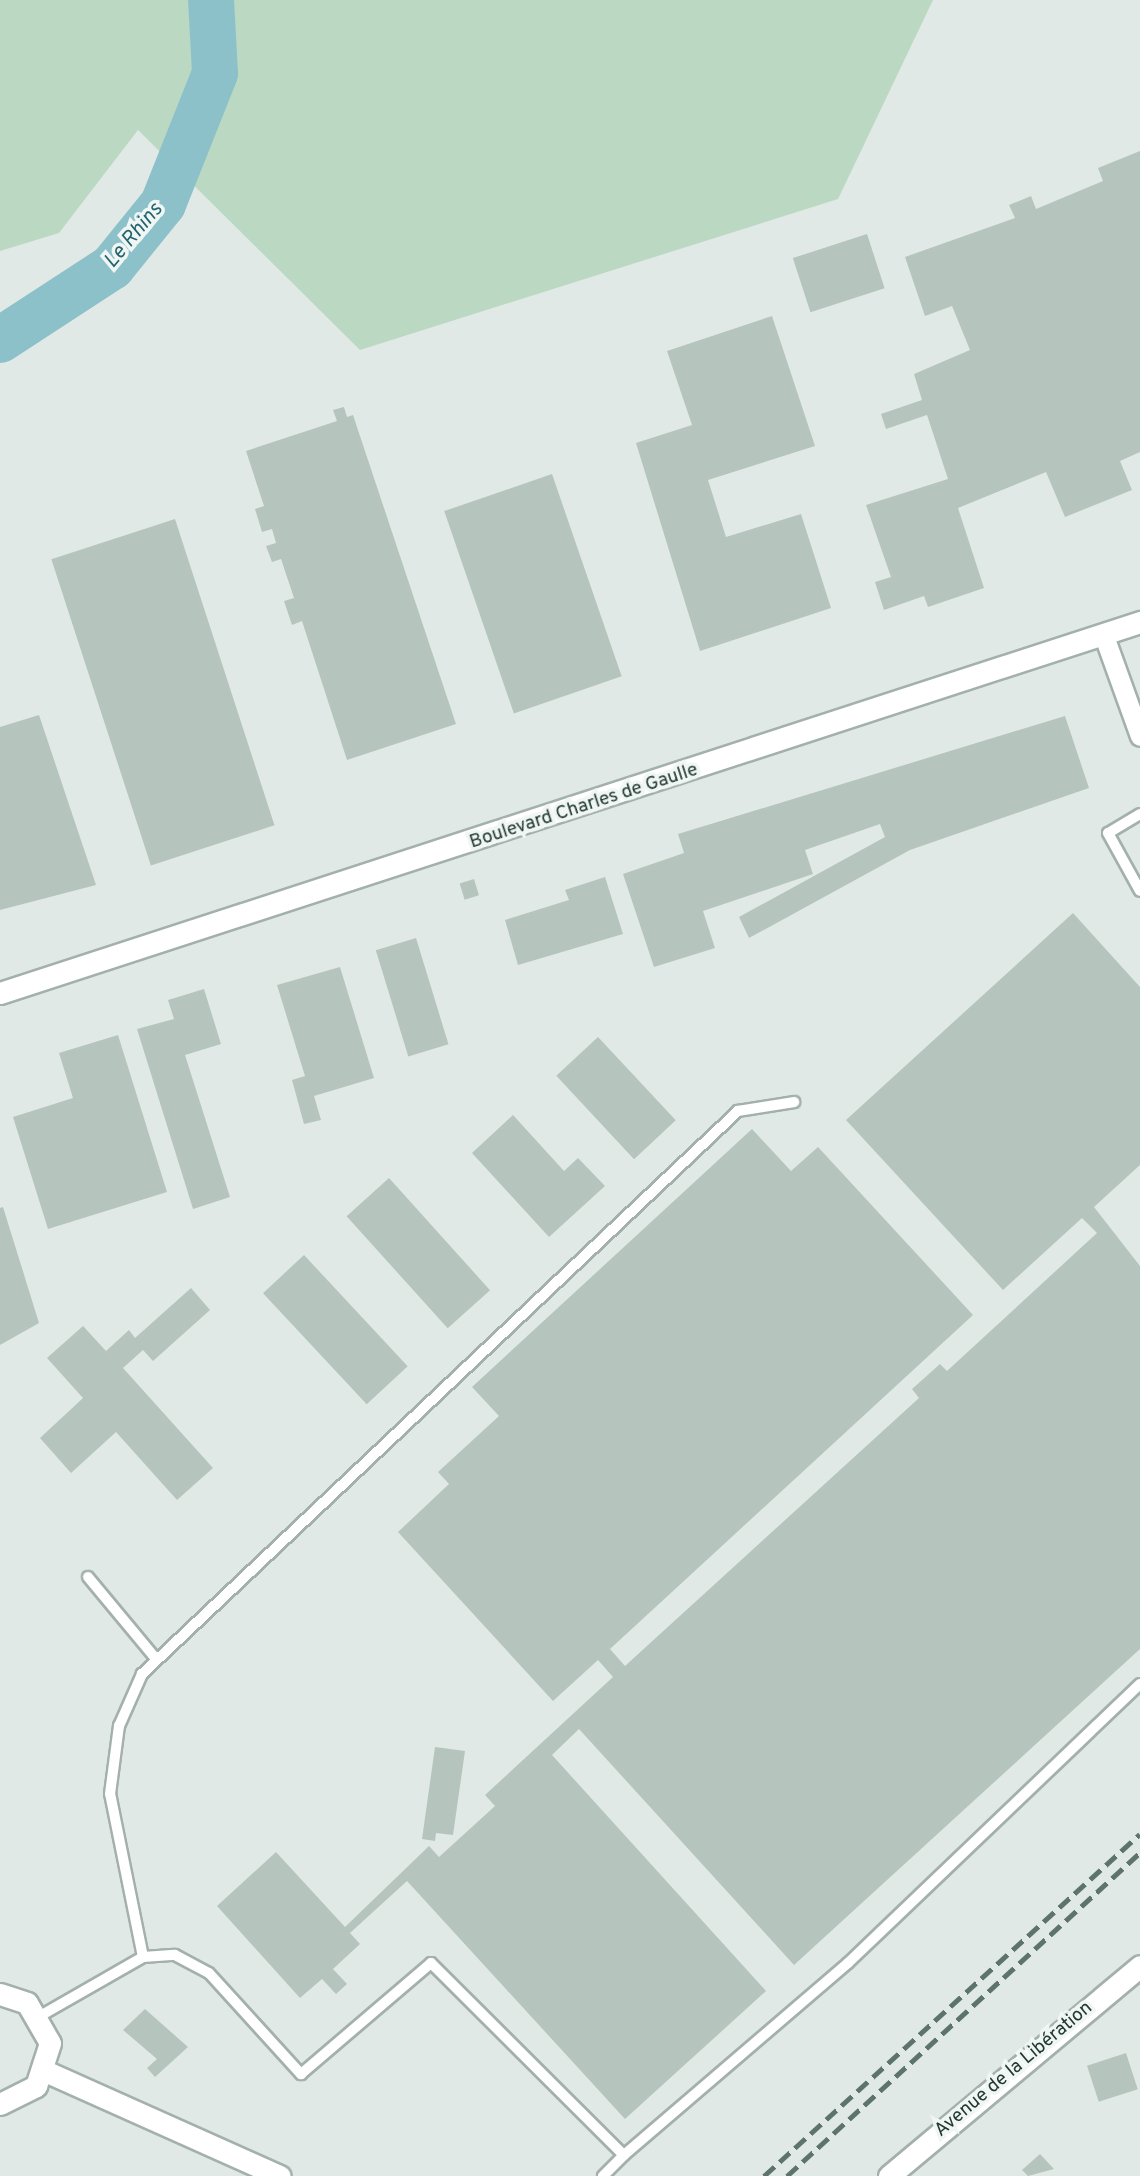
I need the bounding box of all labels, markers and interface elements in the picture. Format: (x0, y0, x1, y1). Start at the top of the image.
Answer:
water label: Le Rhins (99, 198, 169, 274)
street label: Boulevard Charles de Gaulle (467, 759, 701, 855)
street label: Avenue de la Libération (930, 1997, 1098, 2143)

